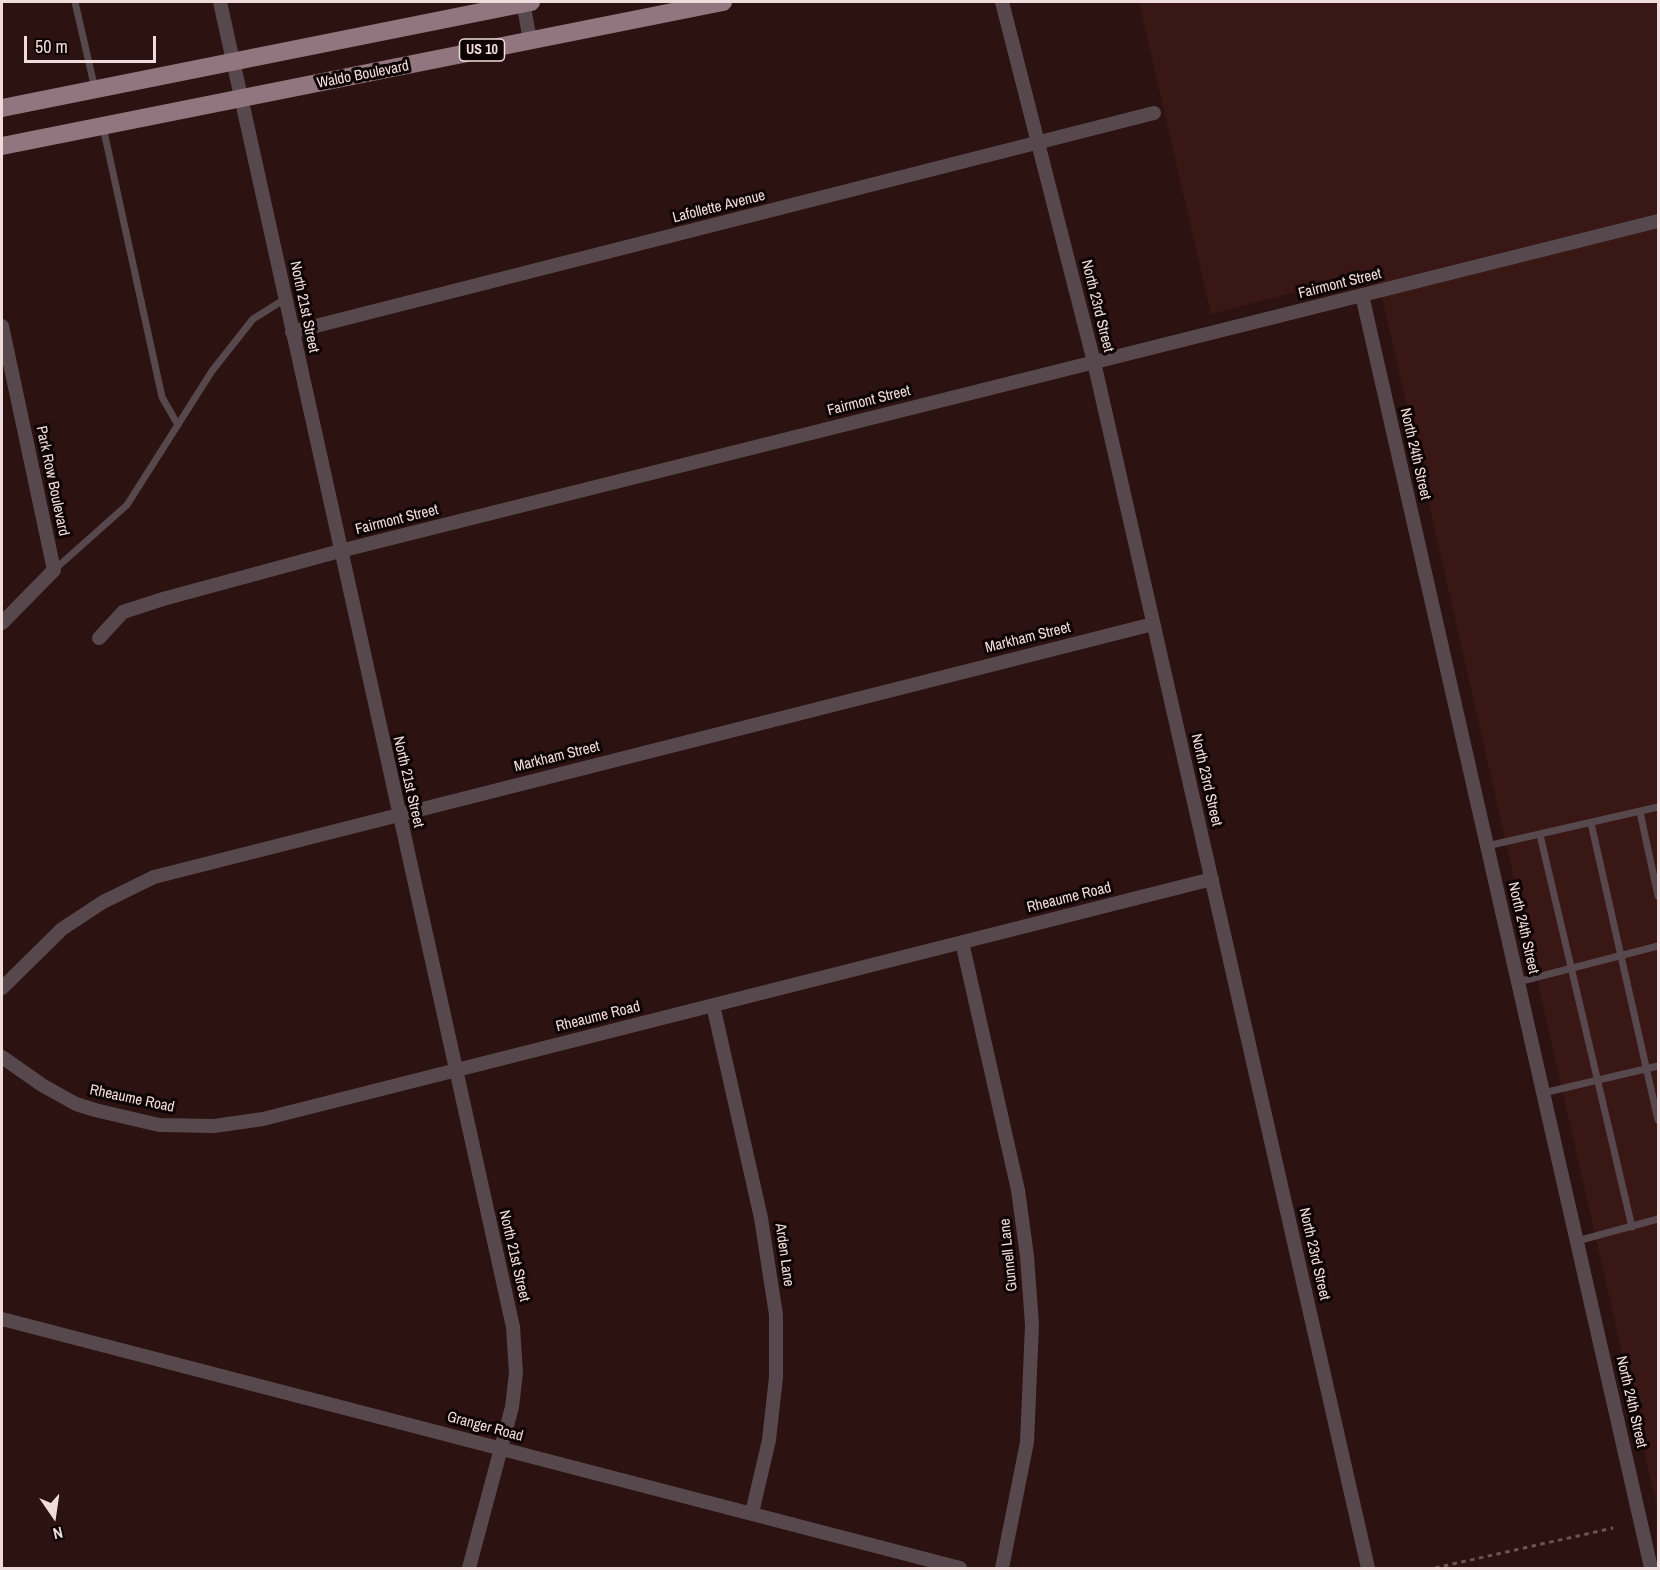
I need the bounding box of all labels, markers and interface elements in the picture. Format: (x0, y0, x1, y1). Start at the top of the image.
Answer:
scale bar (27, 24, 159, 62)
text: 50 m (35, 34, 68, 59)
road number: US 10 (460, 39, 504, 61)
street label: Waldo Boulevard (316, 57, 410, 93)
street label: Lafollette Avenue (671, 187, 767, 227)
street label: North 23rd Street (1077, 258, 1117, 354)
street label: North 21st Street (286, 260, 322, 354)
street label: Fairmont Street (1297, 265, 1383, 303)
street label: Fairmont Street (826, 382, 912, 420)
street label: North 24th Street (1396, 406, 1434, 502)
street label: Park Row Boulevard (32, 424, 72, 538)
street label: Fairmont Street (354, 501, 440, 539)
street label: Markham Street (983, 619, 1073, 657)
street label: North 23rd Street (1187, 732, 1225, 828)
street label: North 21st Street (389, 735, 427, 829)
street label: Markham Street (512, 738, 602, 776)
street label: Rheaume Road (1025, 879, 1113, 917)
street label: North 24th Street (1504, 880, 1542, 976)
street label: Rheaume Road (554, 998, 642, 1036)
street label: Rheaume Road (88, 1081, 176, 1117)
street label: North 23rd Street (1295, 1206, 1333, 1302)
street label: North 21st Street (495, 1209, 533, 1303)
street label: Gunnell Lane (996, 1218, 1022, 1292)
street label: Arden Lane (771, 1222, 797, 1288)
street label: North 24th Street (1612, 1354, 1650, 1450)
street label: Granger Road (445, 1408, 525, 1446)
north arrow (24, 1486, 84, 1546)
text: N (51, 1522, 65, 1545)

